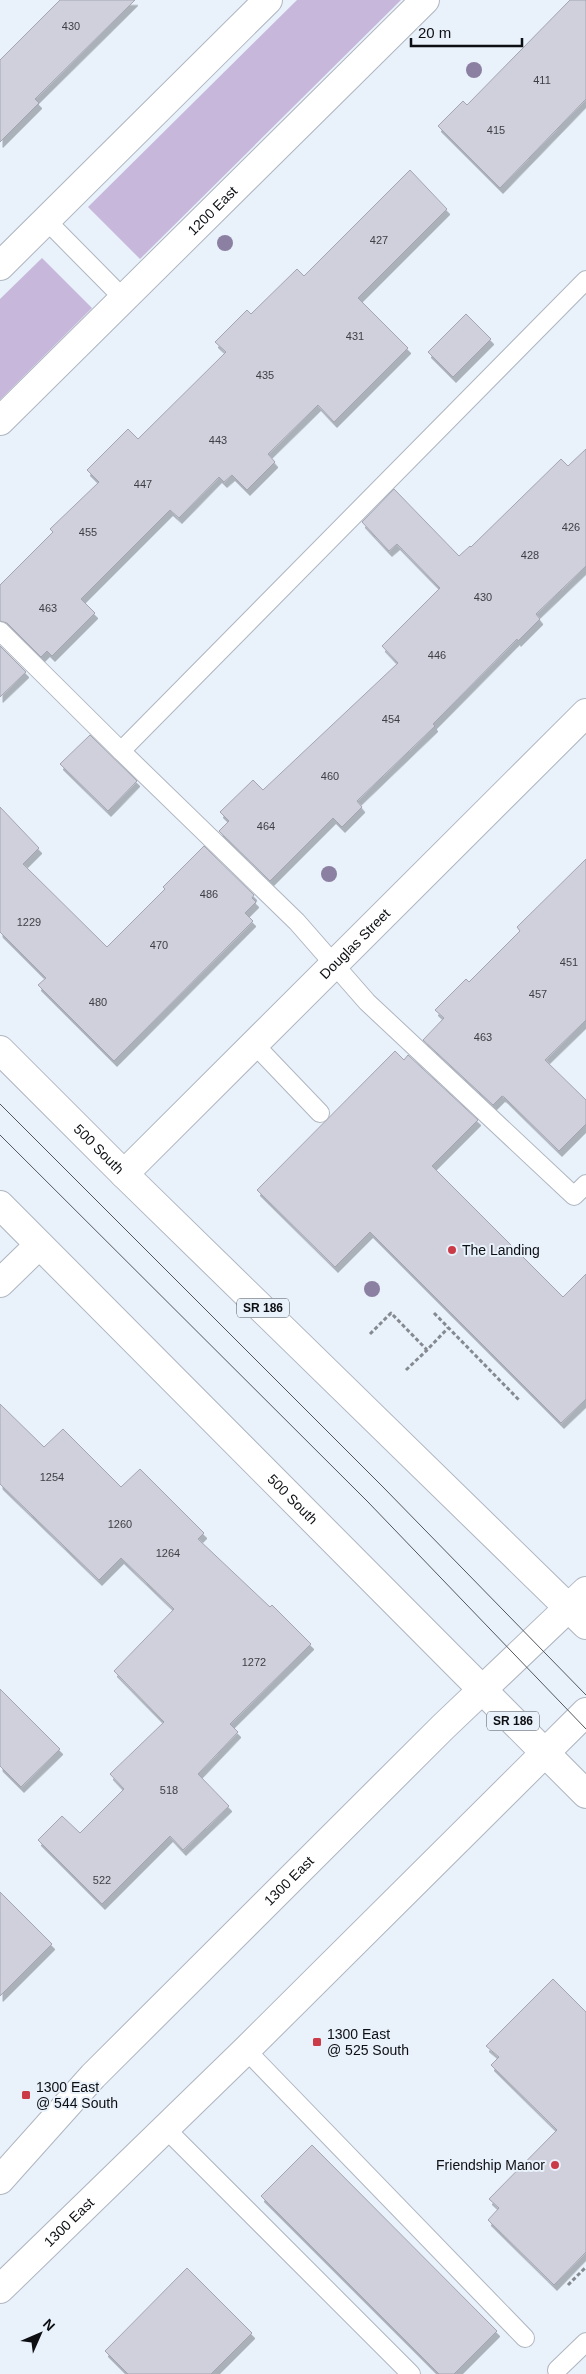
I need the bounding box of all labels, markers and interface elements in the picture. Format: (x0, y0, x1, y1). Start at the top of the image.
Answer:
scale bar (411, 15, 522, 47)
house number: 430 (62, 20, 80, 32)
text: 20 m (418, 24, 451, 41)
house number: 411 (533, 74, 551, 86)
house number: 415 (487, 124, 505, 136)
street label: 1200 East (184, 183, 241, 238)
house number: 427 (370, 234, 388, 246)
house number: 431 (346, 330, 364, 342)
house number: 435 (256, 369, 274, 381)
house number: 443 (209, 434, 227, 446)
house number: 447 (134, 478, 152, 490)
house number: 426 (562, 521, 580, 533)
house number: 455 (79, 526, 97, 538)
house number: 428 (521, 549, 539, 561)
house number: 430 (474, 591, 492, 603)
house number: 463 (39, 602, 57, 614)
house number: 446 (428, 649, 446, 661)
house number: 454 (382, 713, 400, 725)
house number: 460 (321, 770, 339, 782)
house number: 464 (257, 820, 275, 832)
house number: 486 (200, 888, 218, 900)
street label: Douglas Street (316, 905, 393, 982)
house number: 1229 (17, 916, 41, 928)
house number: 470 (150, 939, 168, 951)
house number: 451 (560, 956, 578, 968)
house number: 457 (529, 988, 547, 1000)
house number: 480 (89, 996, 107, 1008)
house number: 463 (474, 1031, 492, 1043)
street label: 500 South (71, 1121, 127, 1177)
place label: The Landing (462, 1242, 540, 1258)
marker: The Landing (446, 1244, 458, 1256)
road number: SR 186 (237, 1299, 289, 1318)
house number: 1254 (40, 1471, 64, 1483)
street label: 500 South (264, 1471, 321, 1527)
house number: 1260 (108, 1518, 132, 1530)
house number: 1264 (156, 1547, 180, 1559)
house number: 1272 (242, 1656, 266, 1668)
road number: SR 186 (487, 1712, 539, 1730)
house number: 518 (160, 1784, 178, 1796)
street label: 1300 East (261, 1853, 317, 1909)
house number: 522 (93, 1874, 111, 1886)
place label: 1300 East @ 525 South (327, 2026, 409, 2058)
marker: 1300 East @ 525 South (311, 2036, 323, 2048)
place label: 1300 East @ 544 South (36, 2079, 118, 2111)
marker: 1300 East @ 544 South (20, 2089, 32, 2101)
place label: Friendship Manor (436, 2157, 545, 2173)
marker: Friendship Manor (549, 2159, 561, 2171)
street label: 1300 East (41, 2194, 97, 2250)
north arrow (15, 2309, 65, 2359)
text: N (40, 2316, 58, 2334)

